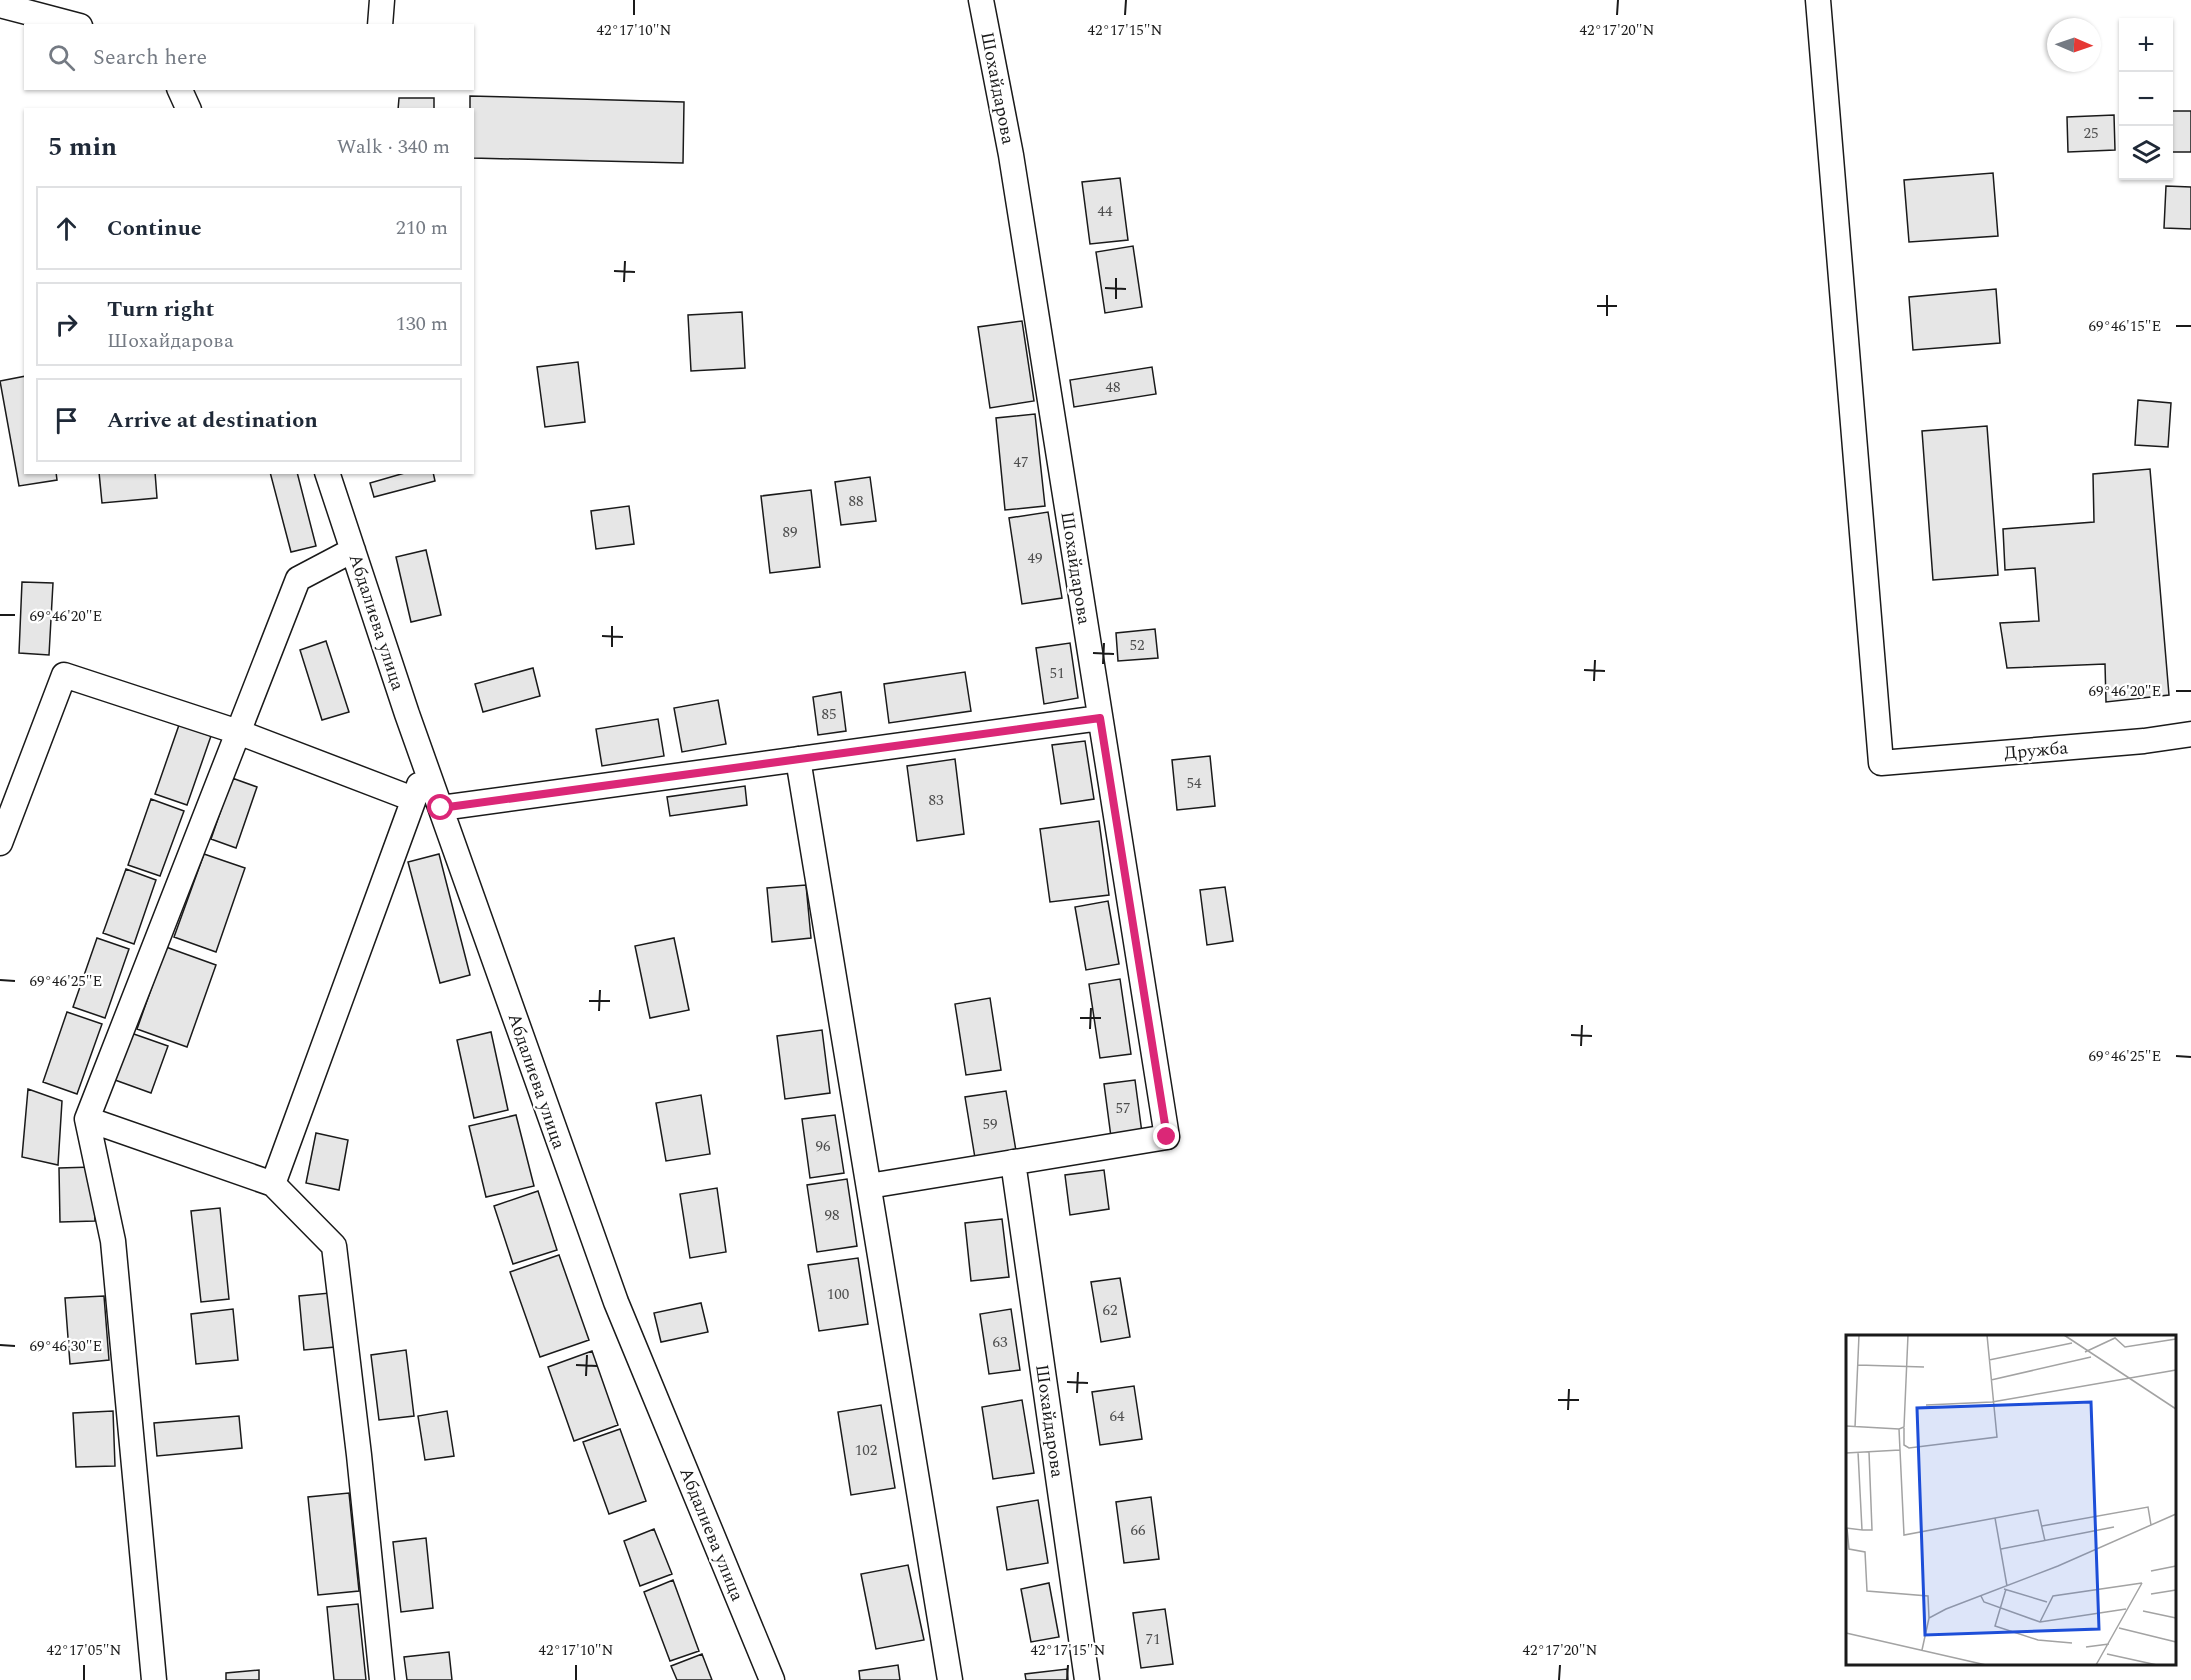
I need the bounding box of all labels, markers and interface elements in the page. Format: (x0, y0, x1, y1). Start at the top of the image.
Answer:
north arrow (2047, 18, 2101, 72)
map controls (2119, 18, 2173, 180)
button: + (2119, 18, 2173, 72)
text: 42°17'10"N (597, 19, 672, 42)
text: 42°17'15"N (1088, 19, 1163, 42)
text: 42°17'20"N (1580, 19, 1655, 42)
search box (24, 24, 474, 90)
street label: Шохайдарова (973, 30, 1022, 147)
icon: search (45, 41, 78, 74)
text: Search here (93, 41, 207, 74)
button: − (2119, 72, 2173, 126)
house number: 25 (2083, 122, 2099, 145)
button: layers (2119, 126, 2173, 180)
text: 5 min (48, 127, 117, 167)
text: Walk · 340 m (337, 132, 450, 162)
house number: 44 (1097, 200, 1113, 223)
icon: ahead (50, 212, 83, 245)
text: Continue (107, 212, 202, 245)
text: 210 m (396, 213, 448, 243)
text: Turn right (107, 293, 214, 326)
icon: right (50, 308, 83, 341)
text: 130 m (396, 309, 448, 339)
text: 69°46'15"E (2089, 315, 2161, 338)
text: Шохайдарова (107, 326, 234, 356)
house number: 48 (1105, 376, 1121, 399)
icon: arrive (50, 404, 83, 437)
text: Arrive at destination (107, 404, 318, 437)
house number: 47 (1013, 451, 1029, 474)
house number: 88 (848, 490, 864, 513)
street label: Шохайдарова (1053, 510, 1098, 627)
house number: 89 (782, 521, 798, 544)
house number: 49 (1027, 547, 1043, 570)
street label: Абдалиева улица (342, 550, 411, 694)
text: 69°46'20"E (30, 605, 102, 628)
house number: 52 (1129, 634, 1145, 657)
house number: 51 (1049, 662, 1065, 685)
text: 69°46'20"E (2089, 680, 2161, 703)
house number: 85 (821, 703, 837, 726)
street label: Дружба (2003, 734, 2069, 767)
house number: 54 (1186, 772, 1202, 795)
house number: 83 (928, 789, 944, 812)
route start (427, 794, 453, 820)
text: 69°46'25"E (30, 970, 102, 993)
street label: Абдалиева улица (501, 1010, 572, 1153)
text: 69°46'25"E (2089, 1045, 2161, 1068)
house number: 57 (1115, 1097, 1131, 1120)
house number: 59 (982, 1113, 998, 1136)
route end (1153, 1123, 1179, 1149)
house number: 96 (815, 1135, 831, 1158)
house number: 98 (824, 1204, 840, 1227)
house number: 100 (827, 1283, 849, 1306)
house number: 62 (1102, 1299, 1118, 1322)
house number: 63 (992, 1331, 1008, 1354)
text: 69°46'30"E (30, 1335, 102, 1358)
inset map (1846, 1335, 2176, 1665)
street label: Шохайдарова (1028, 1363, 1071, 1480)
house number: 64 (1109, 1405, 1125, 1428)
house number: 102 (855, 1439, 877, 1462)
street label: Абдалиева улица (672, 1463, 751, 1605)
house number: 66 (1130, 1519, 1146, 1542)
house number: 71 (1145, 1628, 1161, 1651)
text: 42°17'05"N (47, 1639, 122, 1662)
text: 42°17'10"N (539, 1639, 614, 1662)
text: 42°17'15"N (1031, 1639, 1106, 1662)
text: 42°17'20"N (1523, 1639, 1598, 1662)

